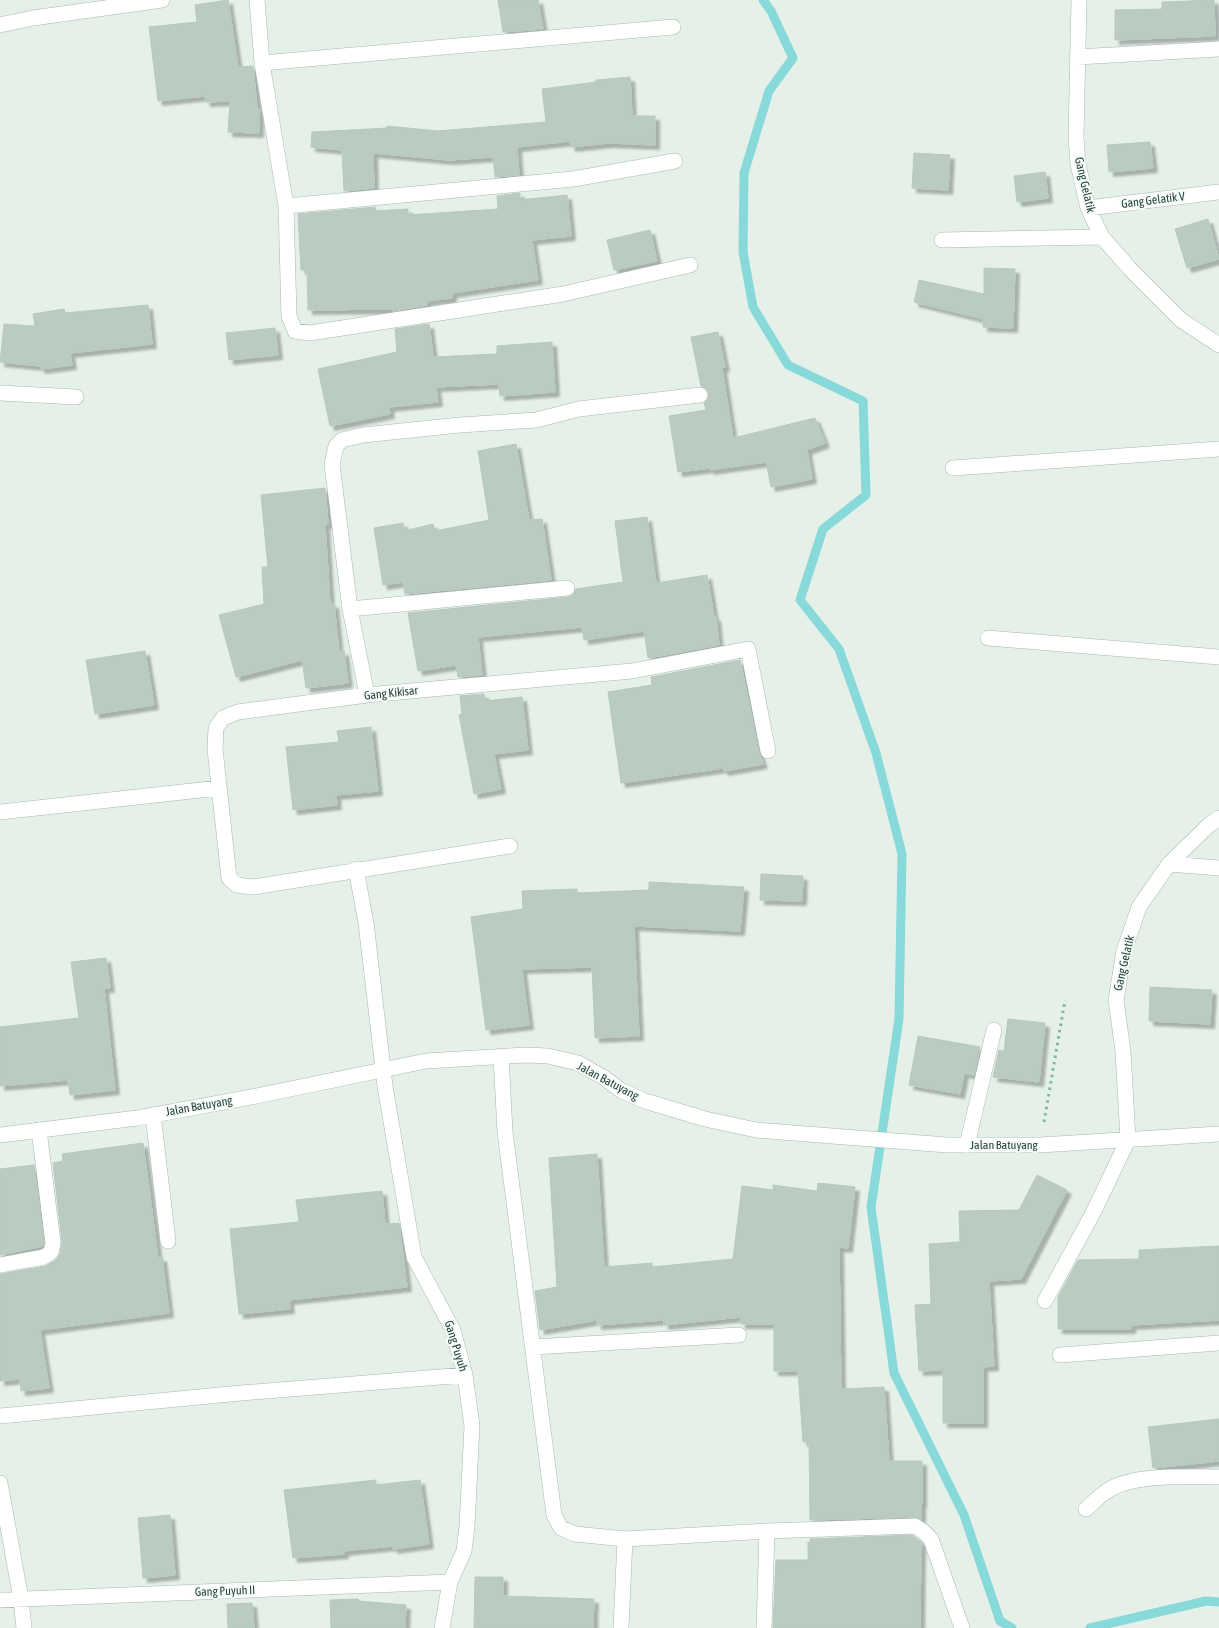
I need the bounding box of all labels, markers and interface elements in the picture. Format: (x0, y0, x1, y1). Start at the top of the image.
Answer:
street label: Gang Gelatik (1072, 156, 1098, 215)
street label: Gang Gelatik V (1120, 189, 1186, 211)
street label: Gang Kikisar (363, 683, 419, 703)
street label: Gang Gelatik (1111, 933, 1137, 992)
street label: Jalan Batuyang (575, 1059, 642, 1103)
street label: Jalan Batuyang (165, 1093, 234, 1119)
street label: Jalan Batuyang (970, 1138, 1039, 1152)
street label: Gang Puyuh (442, 1319, 470, 1373)
street label: Gang Puyuh II (194, 1583, 256, 1599)

